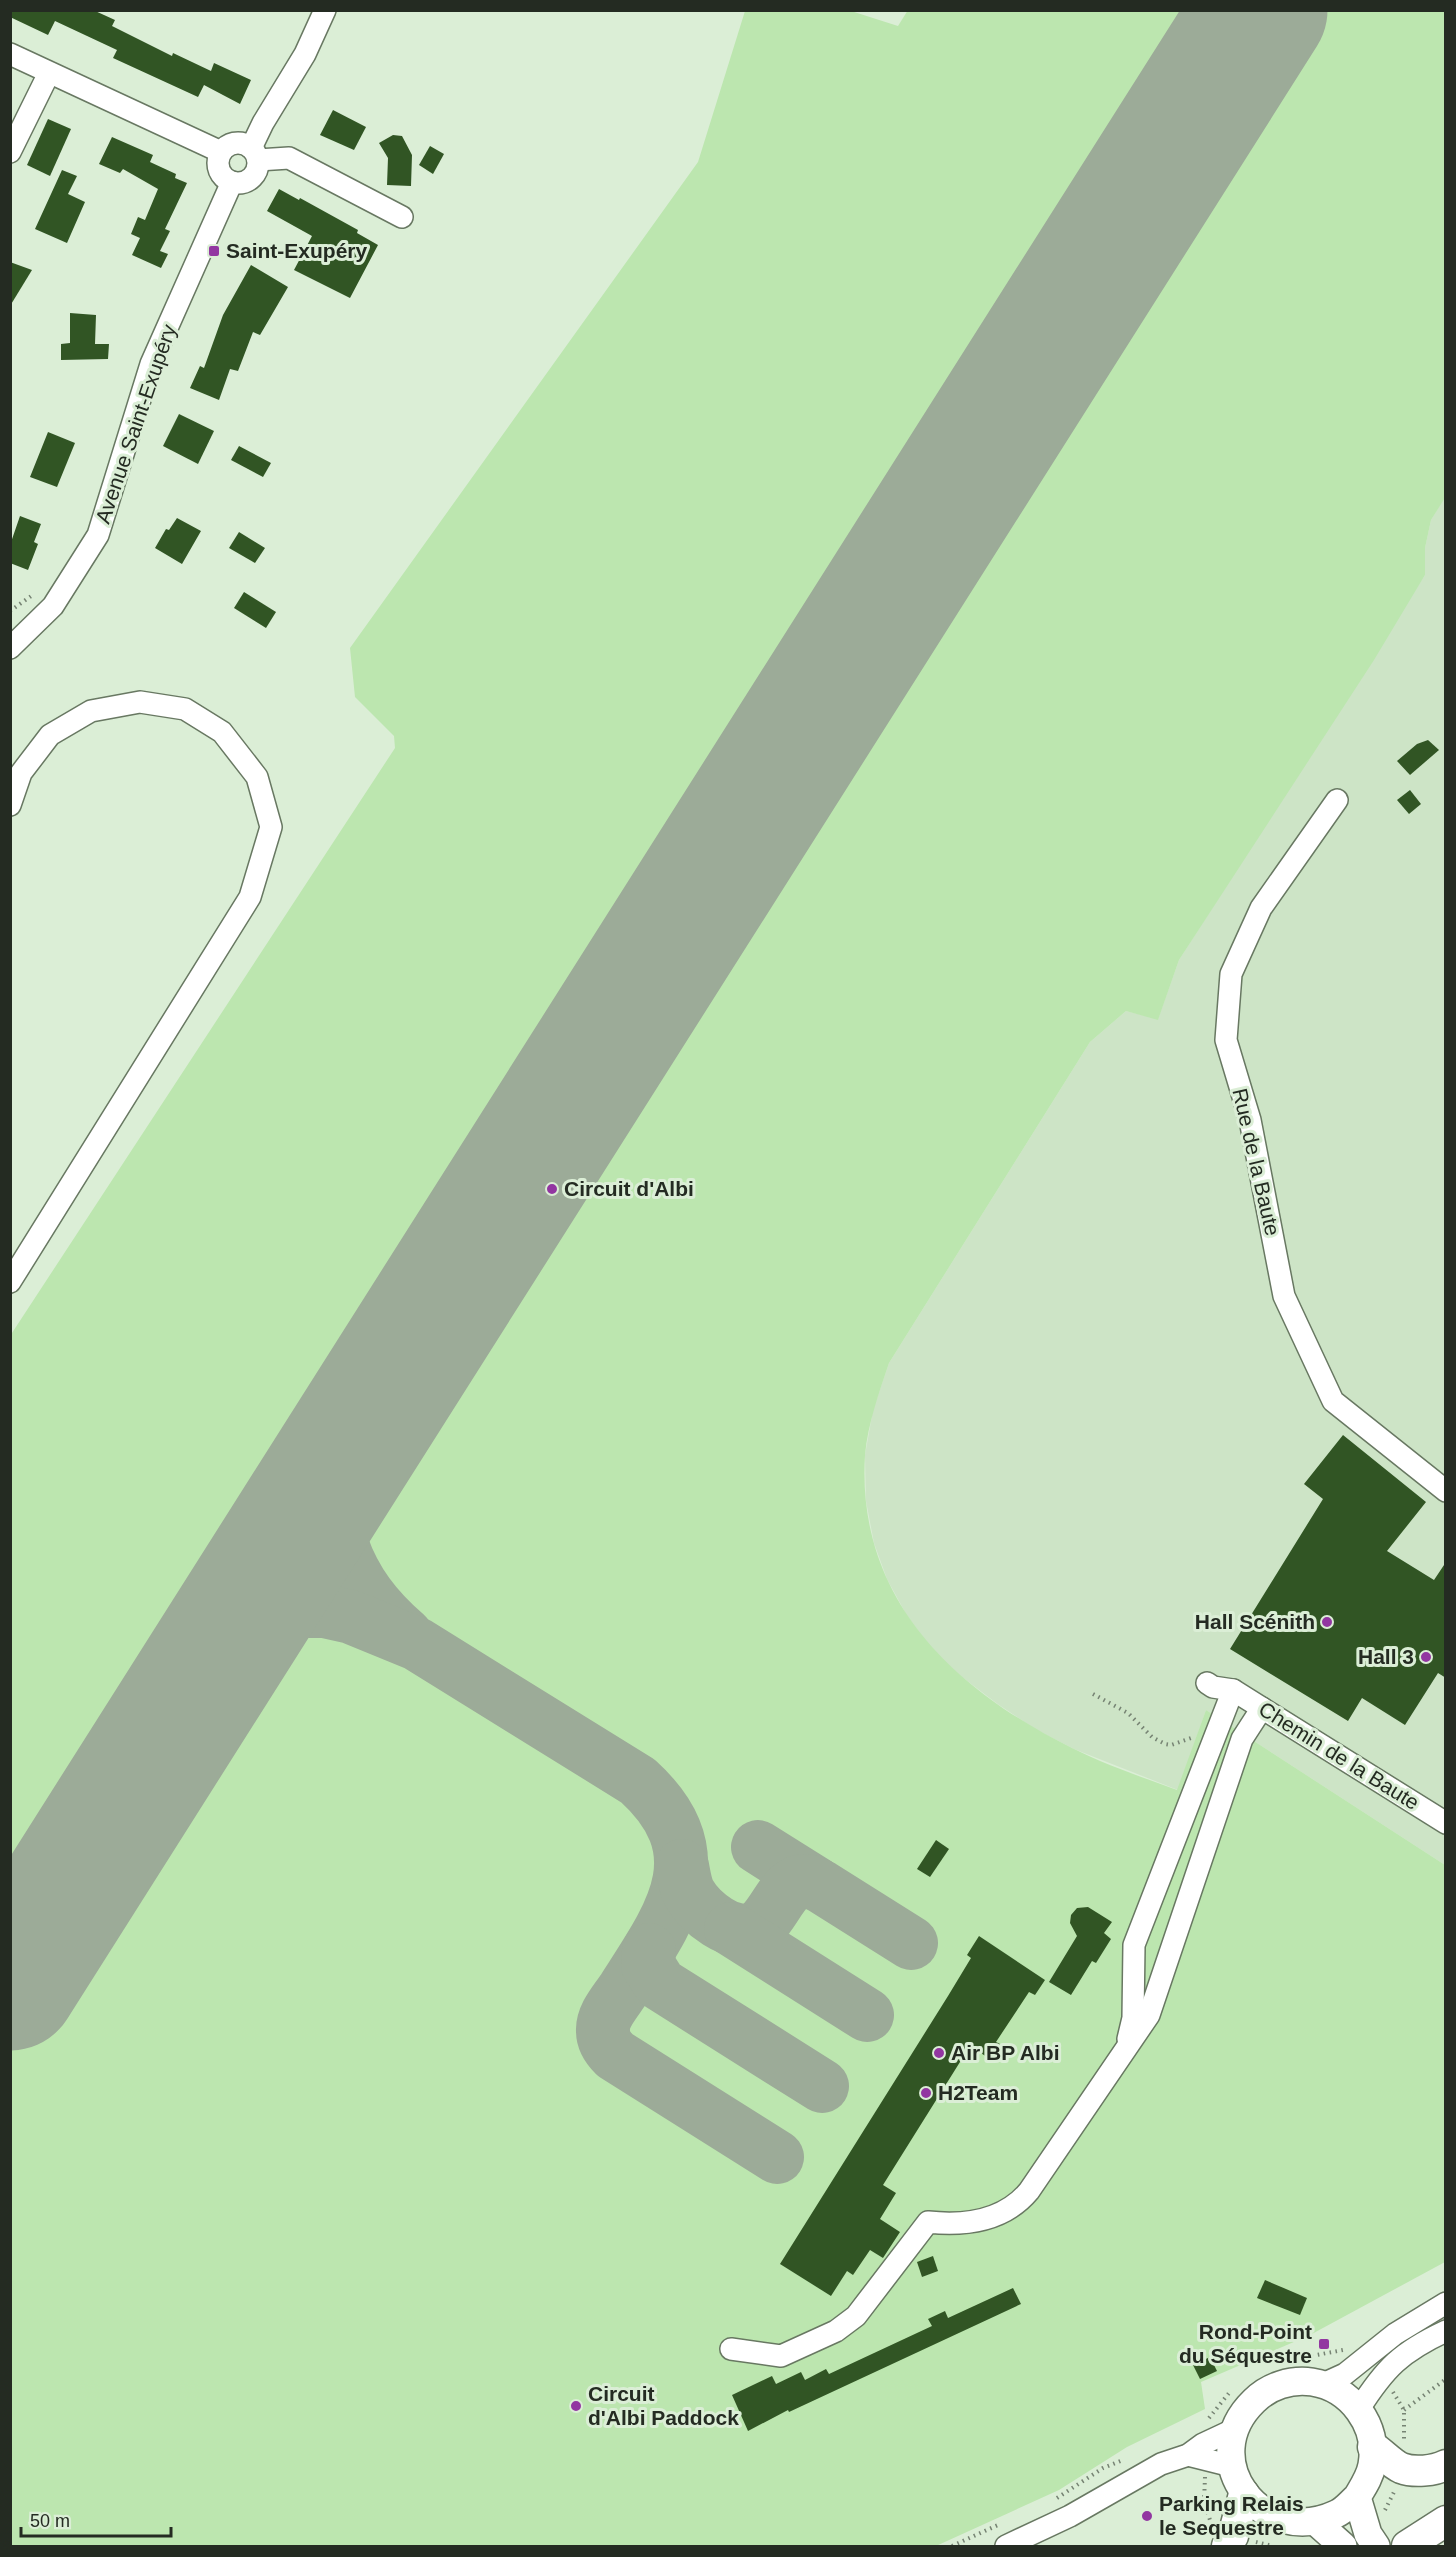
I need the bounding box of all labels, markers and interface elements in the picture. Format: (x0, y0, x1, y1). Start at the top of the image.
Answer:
place label: Saint-Exupéry (226, 239, 368, 262)
marker: Saint-Exupéry (207, 244, 221, 258)
street label: Avenue Saint-Exupéry (91, 321, 181, 526)
street label: Rue de la Baute (1228, 1086, 1285, 1238)
place label: Circuit d'Albi (564, 1177, 694, 1200)
marker: Circuit d'Albi (545, 1182, 559, 1196)
place label: Hall Scénith (1195, 1610, 1315, 1633)
marker: Hall Scénith (1320, 1615, 1334, 1629)
place label: Hall 3 (1358, 1645, 1414, 1668)
marker: Hall 3 (1419, 1650, 1433, 1664)
street label: Chemin de la Baute (1255, 1697, 1424, 1814)
place label: Air BP Albi (951, 2041, 1060, 2064)
marker: Air BP Albi (932, 2046, 946, 2060)
place label: H2Team (938, 2081, 1018, 2104)
marker: H2Team (919, 2086, 933, 2100)
place label: Rond-Point du Séquestre (1179, 2320, 1312, 2367)
marker: Rond-Point du Séquestre (1317, 2337, 1331, 2351)
place label: Circuit d'Albi Paddock (588, 2382, 739, 2429)
marker: Circuit d'Albi Paddock (569, 2399, 583, 2413)
place label: Parking Relais le Sequestre (1159, 2492, 1304, 2539)
scale bar (21, 2500, 171, 2538)
marker: Parking Relais le Sequestre (1140, 2509, 1154, 2523)
text: 50 m (30, 2511, 70, 2531)

